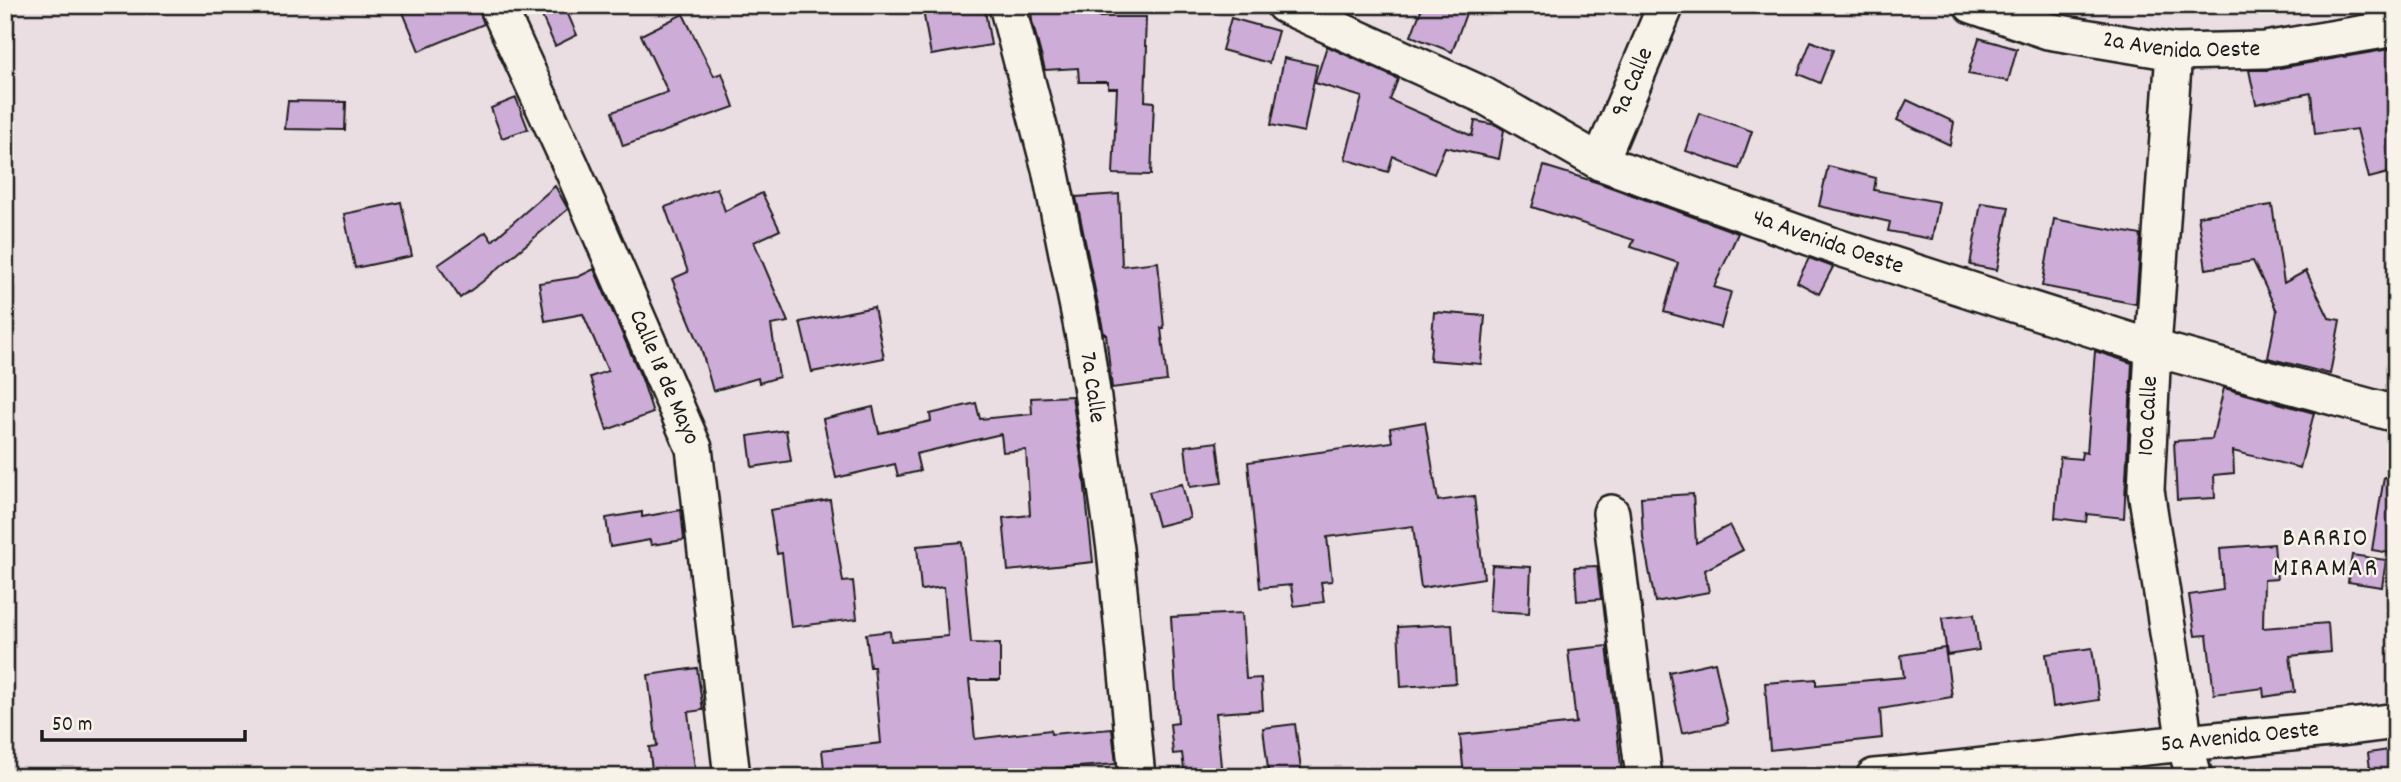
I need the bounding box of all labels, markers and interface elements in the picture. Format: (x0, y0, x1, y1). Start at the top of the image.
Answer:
street label: 2a Avenida Oeste (2100, 23, 2260, 69)
street label: 9a Calle (1604, 43, 1663, 123)
street label: 4a Avenida Oeste (1748, 201, 1908, 284)
street label: Calle 18 de Mayo (619, 305, 708, 450)
street label: 7a Calle (1069, 350, 1113, 425)
street label: 10a Calle (2130, 375, 2168, 457)
district label: BARRIO MIRAMAR (2273, 521, 2379, 588)
scale bar (42, 698, 245, 742)
text: 50 m (52, 711, 92, 741)
street label: 5a Avenida Oeste (2159, 713, 2321, 762)

